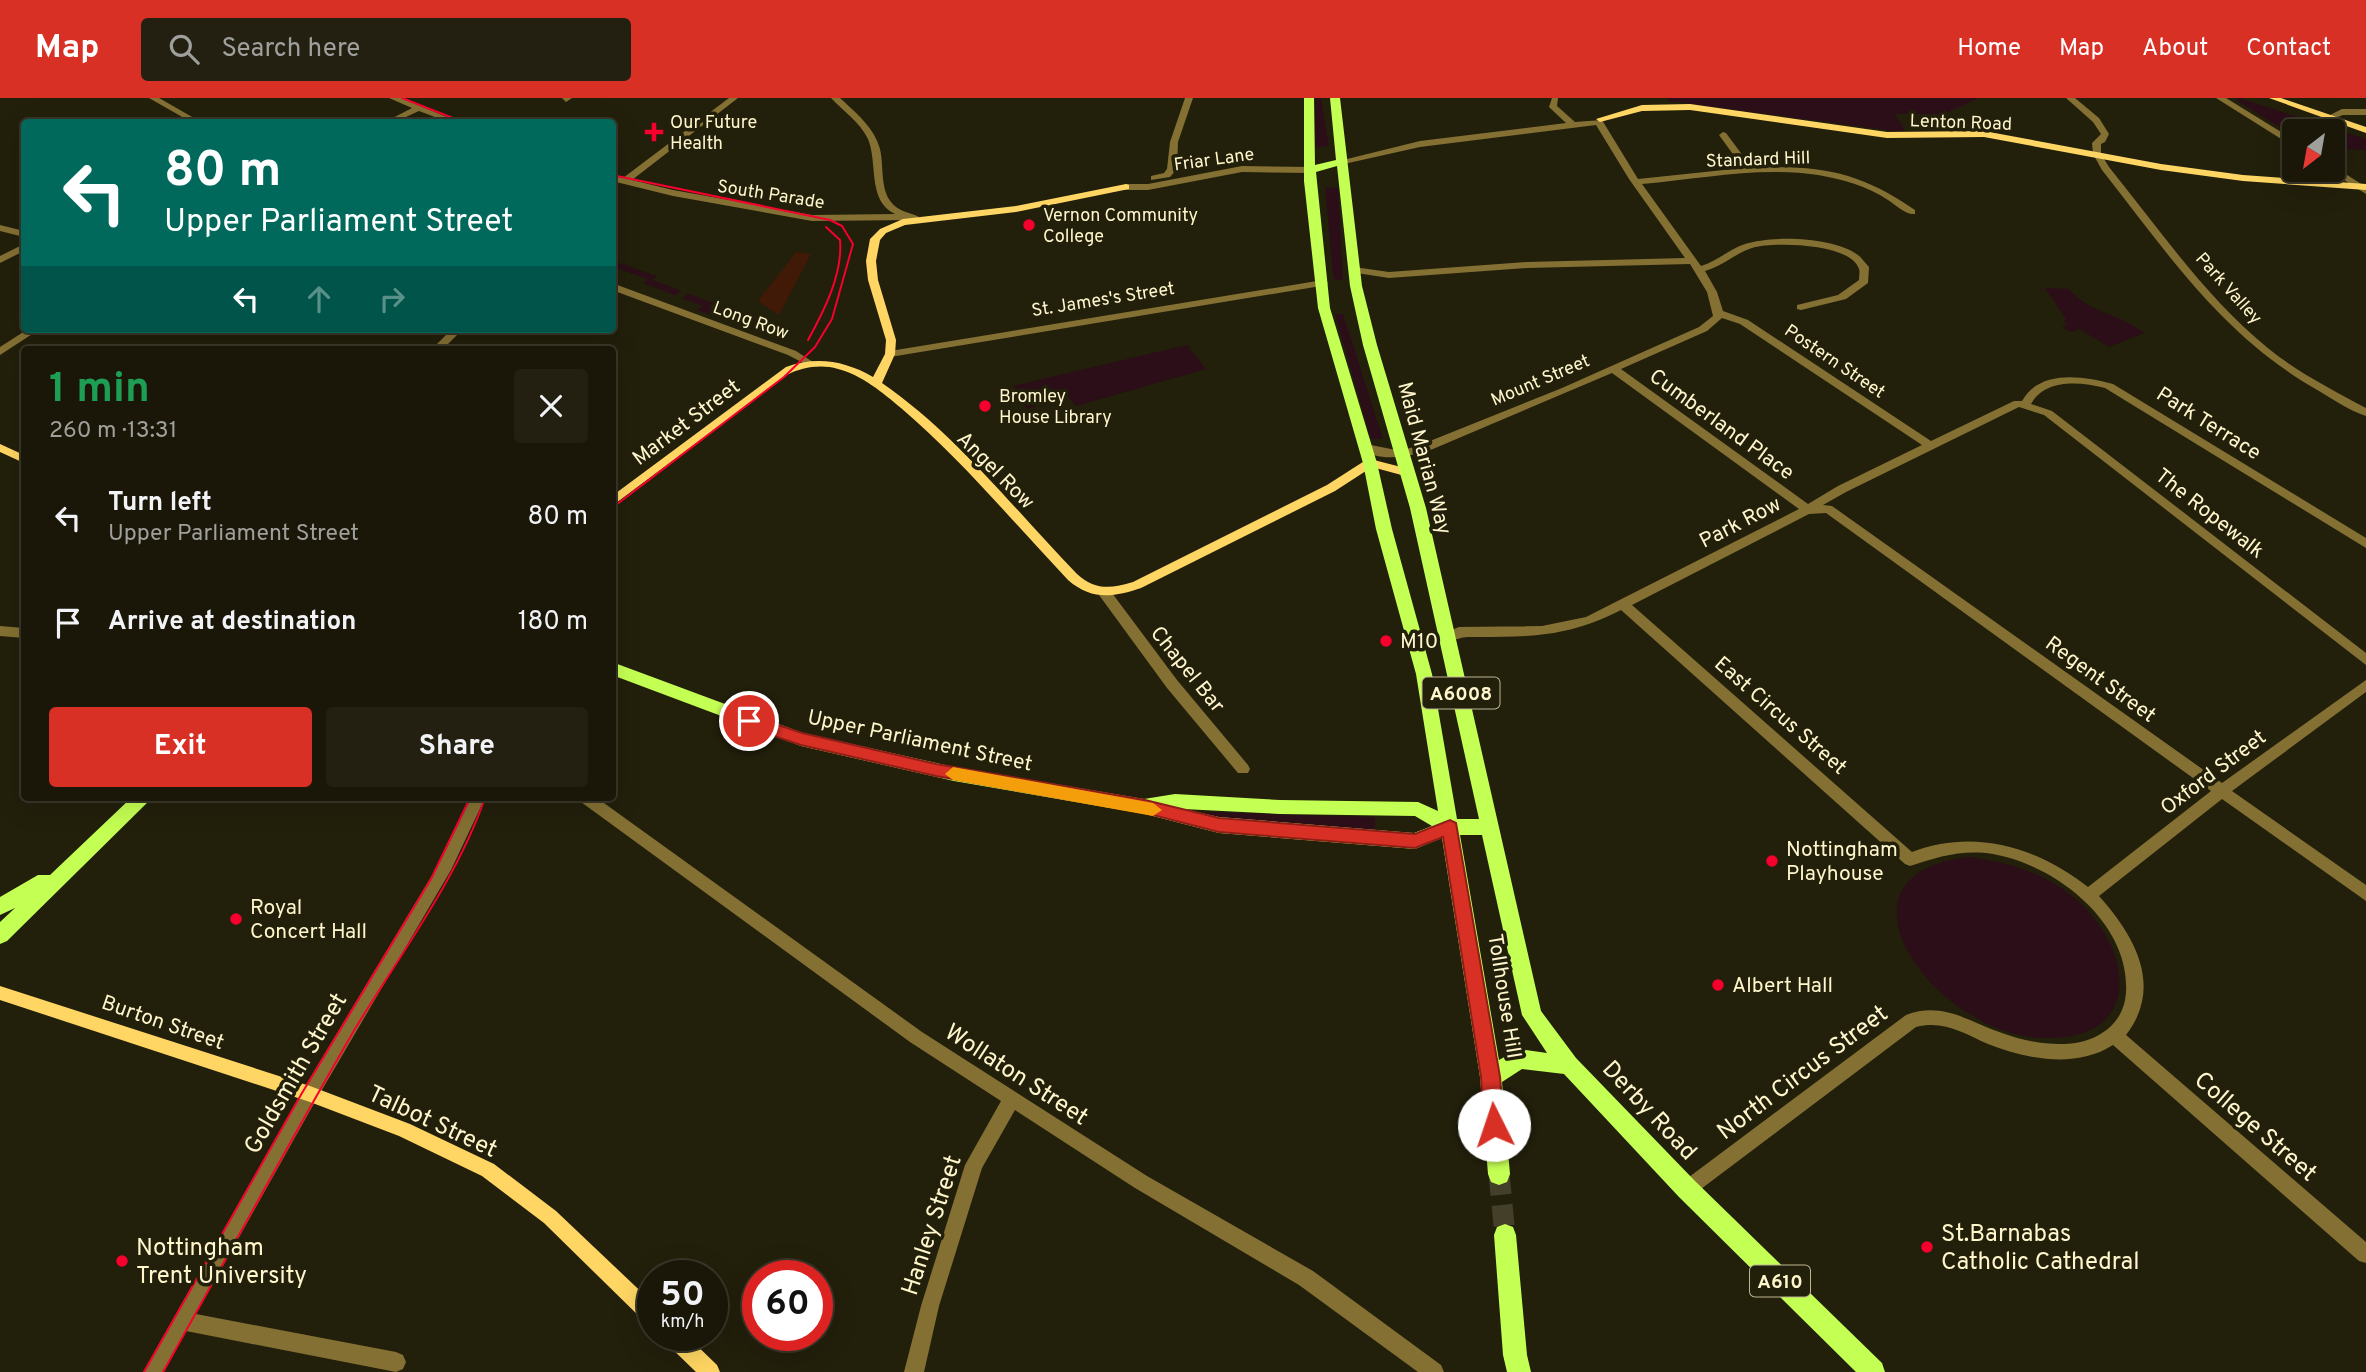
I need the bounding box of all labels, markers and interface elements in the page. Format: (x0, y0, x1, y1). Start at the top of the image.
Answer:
search box (141, 18, 631, 81)
text: Map (35, 28, 99, 70)
icon: search (165, 30, 203, 68)
text: Search here (221, 33, 360, 66)
text: Home (1957, 34, 2021, 64)
text: Map (2059, 34, 2104, 64)
text: About (2142, 34, 2208, 64)
text: Contact (2246, 34, 2331, 64)
street label: Lenton Road (1909, 110, 2013, 137)
place label: Our Future Health (670, 112, 757, 156)
north arrow (2282, 119, 2345, 182)
map controls (2282, 119, 2345, 182)
marker: Our Future Health (644, 122, 664, 142)
text: 80 m (164, 142, 281, 204)
street label: Friar Lane (1172, 143, 1256, 178)
icon: left (49, 147, 140, 238)
street label: Standard Hill (1705, 147, 1811, 174)
street label: South Parade (715, 176, 826, 215)
text: Upper Parliament Street (164, 203, 513, 243)
place label: Vernon Community College (1043, 205, 1198, 249)
marker: Vernon Community College (1021, 217, 1037, 233)
street label: Park Valley (2190, 248, 2266, 330)
street label: St. James's Street (1030, 278, 1176, 323)
icon: left (227, 280, 265, 318)
icon: ahead (300, 280, 338, 318)
icon: right (373, 280, 411, 318)
street label: Long Row (709, 297, 792, 346)
street label: Postern Street (1779, 320, 1889, 404)
street label: Mount Street (1488, 350, 1594, 413)
text: 1 min (49, 364, 150, 417)
street label: Cumberland Place (1643, 364, 1799, 487)
button: close (514, 369, 588, 443)
street label: Market Street (628, 374, 746, 472)
street label: Maid Marian Way (1390, 379, 1457, 538)
street label: Park Terrace (2151, 381, 2266, 467)
place label: Bromley House Library (999, 386, 1112, 430)
marker: Bromley House Library (977, 398, 993, 414)
text: 260 m · 13:31 (49, 417, 177, 446)
street label: Angel Row (950, 426, 1040, 516)
street label: The Ropewalk (2149, 463, 2269, 565)
text: Turn left (108, 487, 212, 520)
street label: Park Row (1695, 491, 1786, 555)
icon: left (49, 499, 87, 537)
text: 80 m (528, 501, 588, 534)
text: Upper Parliament Street (108, 520, 359, 549)
icon: arrive (49, 604, 87, 642)
text: Arrive at destination (108, 606, 356, 639)
text: 180 m (518, 606, 588, 639)
street label: Chapel Bar (1144, 621, 1230, 719)
place label: M10 (1400, 629, 1438, 656)
street label: Regent Street (2039, 631, 2161, 730)
marker: M10 (1378, 633, 1394, 649)
street label: East Circus Street (1708, 651, 1852, 781)
road number: A6008 (1422, 678, 1500, 708)
pin (719, 691, 779, 751)
icon: arrive (730, 702, 768, 740)
street label: Upper Parliament Street (805, 704, 1035, 778)
button: Exit (49, 707, 312, 787)
button: Share (326, 707, 588, 787)
street label: Oxford Street (2156, 725, 2272, 822)
place label: Nottingham Playhouse (1786, 837, 1898, 888)
marker: Nottingham Playhouse (1764, 853, 1780, 869)
place label: Royal Concert Hall (250, 895, 367, 946)
marker: Royal Concert Hall (228, 911, 244, 927)
street label: Tollhouse Hill (1480, 932, 1527, 1060)
place label: Albert Hall (1732, 973, 1833, 1000)
marker: Albert Hall (1710, 977, 1726, 993)
street label: Goldsmith Street (238, 988, 355, 1160)
street label: Burton Street (98, 990, 227, 1057)
street label: North Circus Street (1712, 1000, 1895, 1148)
street label: Wollaton Street (938, 1018, 1093, 1133)
street label: Derby Road (1595, 1055, 1702, 1168)
street label: College Street (2187, 1066, 2322, 1189)
street label: Talbot Street (363, 1080, 502, 1166)
position arrow (1457, 1088, 1531, 1162)
street label: Hanley Street (896, 1152, 970, 1300)
place label: St.Barnabas Catholic Cathedral (1941, 1220, 2140, 1278)
place label: Nottingham Trent University (136, 1234, 307, 1292)
marker: St.Barnabas Catholic Cathedral (1919, 1239, 1935, 1255)
marker: Nottingham Trent University (114, 1253, 130, 1269)
speed limit sign: 60 (742, 1260, 833, 1351)
road number: A610 (1750, 1266, 1810, 1296)
text: 50 (660, 1274, 705, 1318)
text: km/h (661, 1311, 704, 1334)

